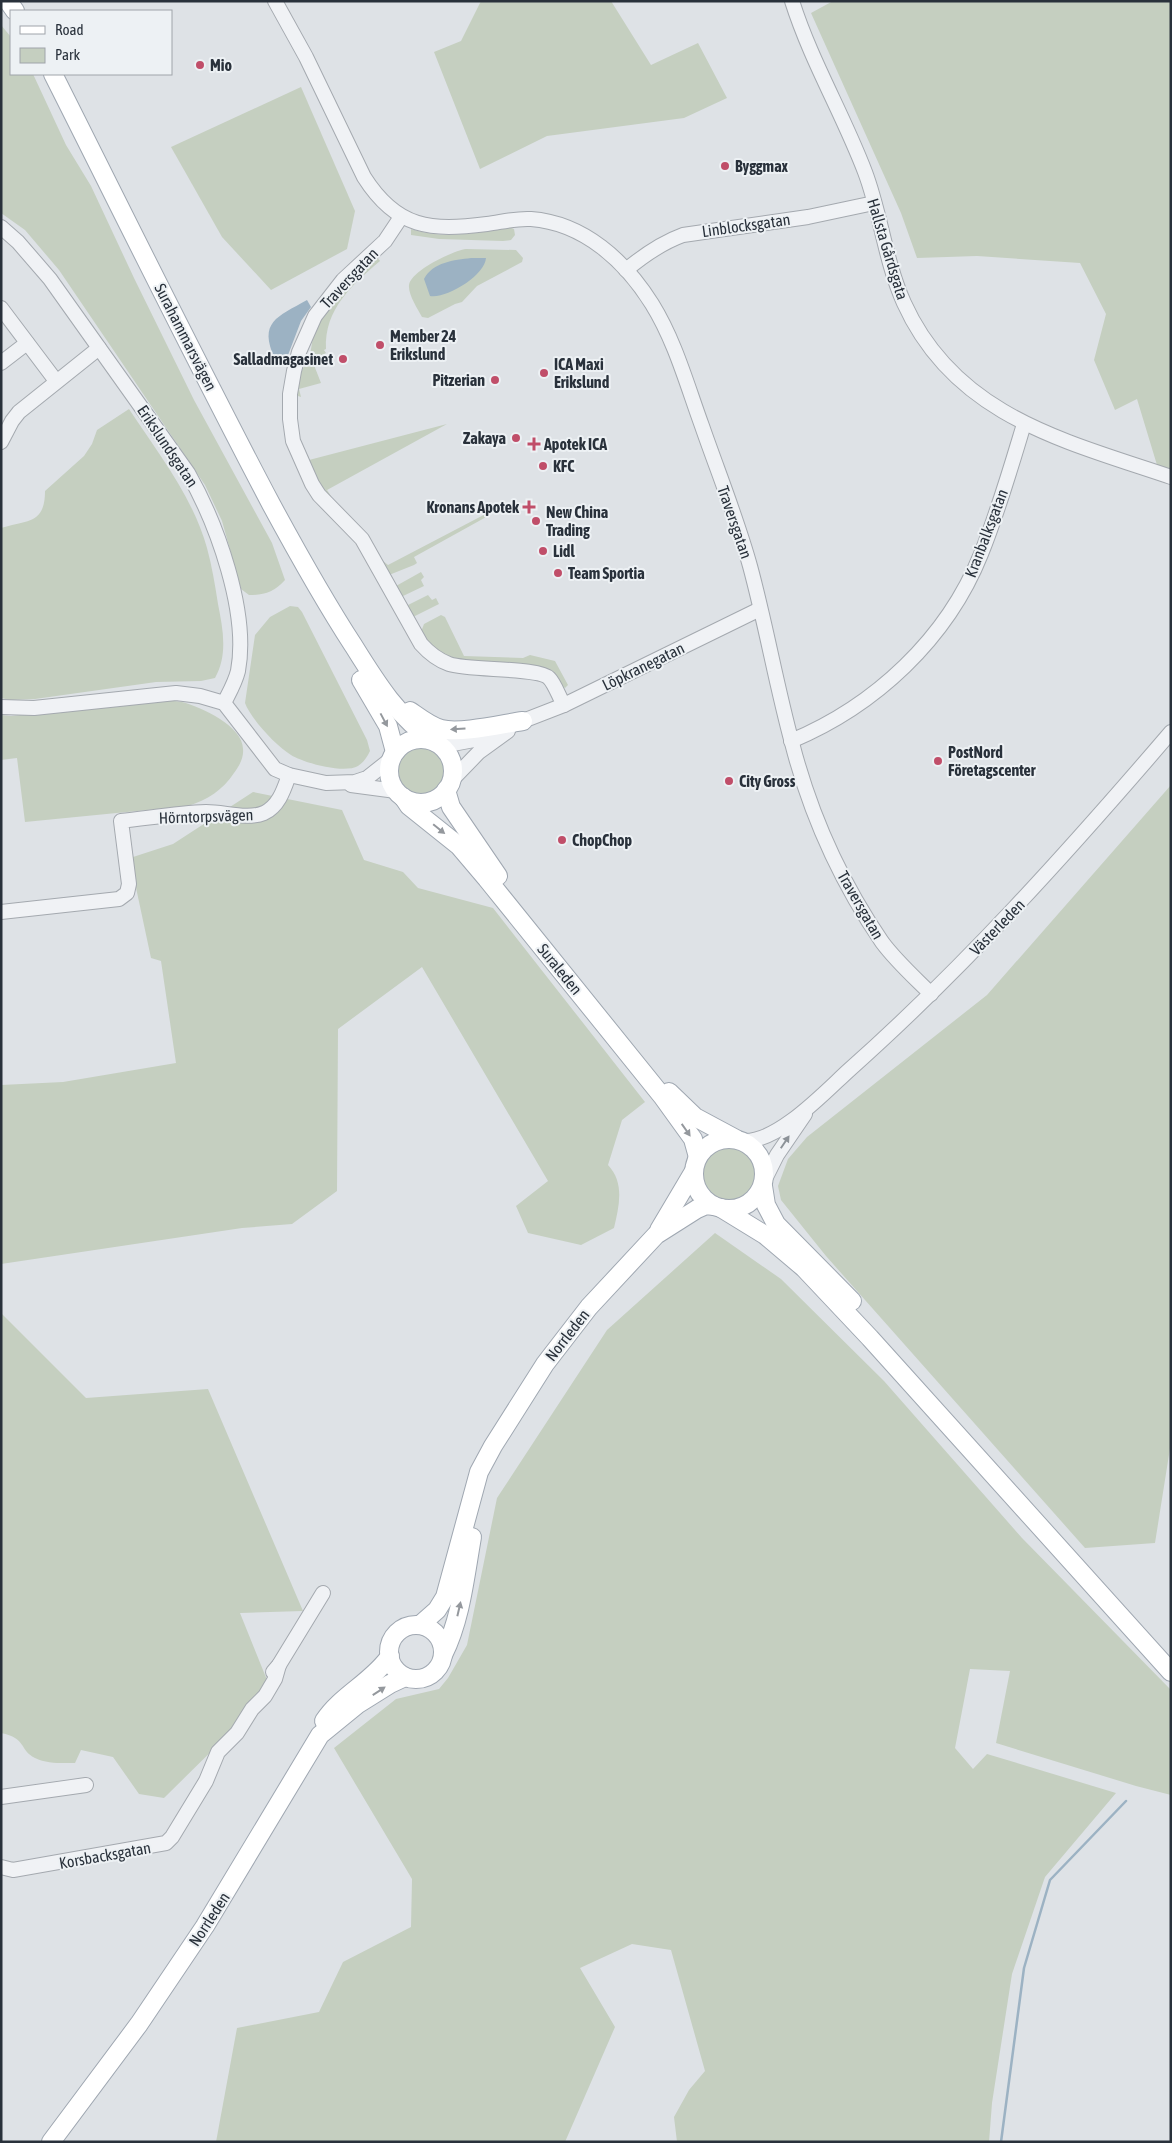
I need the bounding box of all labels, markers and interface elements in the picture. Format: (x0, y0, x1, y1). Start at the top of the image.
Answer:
legend (10, 10, 172, 75)
text: Road (55, 21, 84, 38)
text: Park (55, 46, 80, 63)
place label: Mio (210, 56, 232, 74)
marker: Mio (194, 59, 206, 71)
place label: Byggmax (735, 157, 789, 175)
marker: Byggmax (719, 160, 731, 172)
street label: Hallsta Gårdsgata (863, 196, 912, 302)
street label: Linblocksgatan (701, 210, 792, 241)
street label: Traversgatan (317, 244, 382, 313)
street label: Surahammarsvägen (150, 280, 221, 394)
place label: Member 24 Erikslund (390, 327, 457, 363)
marker: Member 24 Erikslund (374, 339, 386, 351)
place label: Salladmagasinet (233, 350, 333, 368)
marker: Salladmagasinet (337, 353, 349, 365)
place label: ICA Maxi Erikslund (554, 355, 610, 391)
marker: ICA Maxi Erikslund (538, 367, 550, 379)
place label: Pitzerian (433, 371, 485, 389)
marker: Pitzerian (489, 374, 501, 386)
street label: Erikslundsgatan (133, 402, 202, 491)
place label: Zakaya (463, 429, 506, 447)
marker: Zakaya (510, 432, 522, 444)
place label: Apotek ICA (543, 435, 607, 453)
marker: Apotek ICA (528, 438, 540, 450)
place label: KFC (553, 457, 575, 475)
marker: KFC (537, 460, 549, 472)
street label: Traversgatan (713, 483, 756, 561)
street label: Kranbalksgatan (961, 486, 1012, 580)
place label: Kronans Apotek (426, 498, 520, 516)
marker: Kronans Apotek (523, 501, 535, 513)
place label: New China Trading (546, 503, 608, 539)
marker: New China Trading (530, 515, 542, 527)
place label: Lidl (553, 542, 575, 560)
marker: Lidl (537, 545, 549, 557)
place label: Team Sportia (568, 564, 645, 582)
marker: Team Sportia (552, 567, 564, 579)
street label: Löpkranegatan (599, 638, 687, 694)
one-way arrow (380, 713, 388, 727)
one-way arrow (449, 726, 465, 734)
place label: PostNord Företagscenter (948, 743, 1036, 779)
marker: PostNord Företagscenter (932, 755, 944, 767)
place label: City Gross (739, 772, 796, 790)
marker: City Gross (723, 775, 735, 787)
street label: Hörntorpsvägen (158, 805, 254, 828)
one-way arrow (432, 824, 445, 835)
place label: ChopChop (572, 831, 633, 849)
marker: ChopChop (556, 834, 568, 846)
street label: Traversgatan (833, 868, 888, 943)
street label: Västerleden (966, 895, 1028, 959)
street label: Suraleden (534, 940, 586, 998)
one-way arrow (681, 1123, 691, 1137)
one-way arrow (780, 1136, 790, 1149)
street label: Norrleden (541, 1306, 593, 1364)
one-way arrow (455, 1601, 463, 1617)
one-way arrow (372, 1687, 385, 1696)
street label: Korsbacksgatan (58, 1838, 152, 1873)
street label: Norrleden (185, 1889, 233, 1949)

